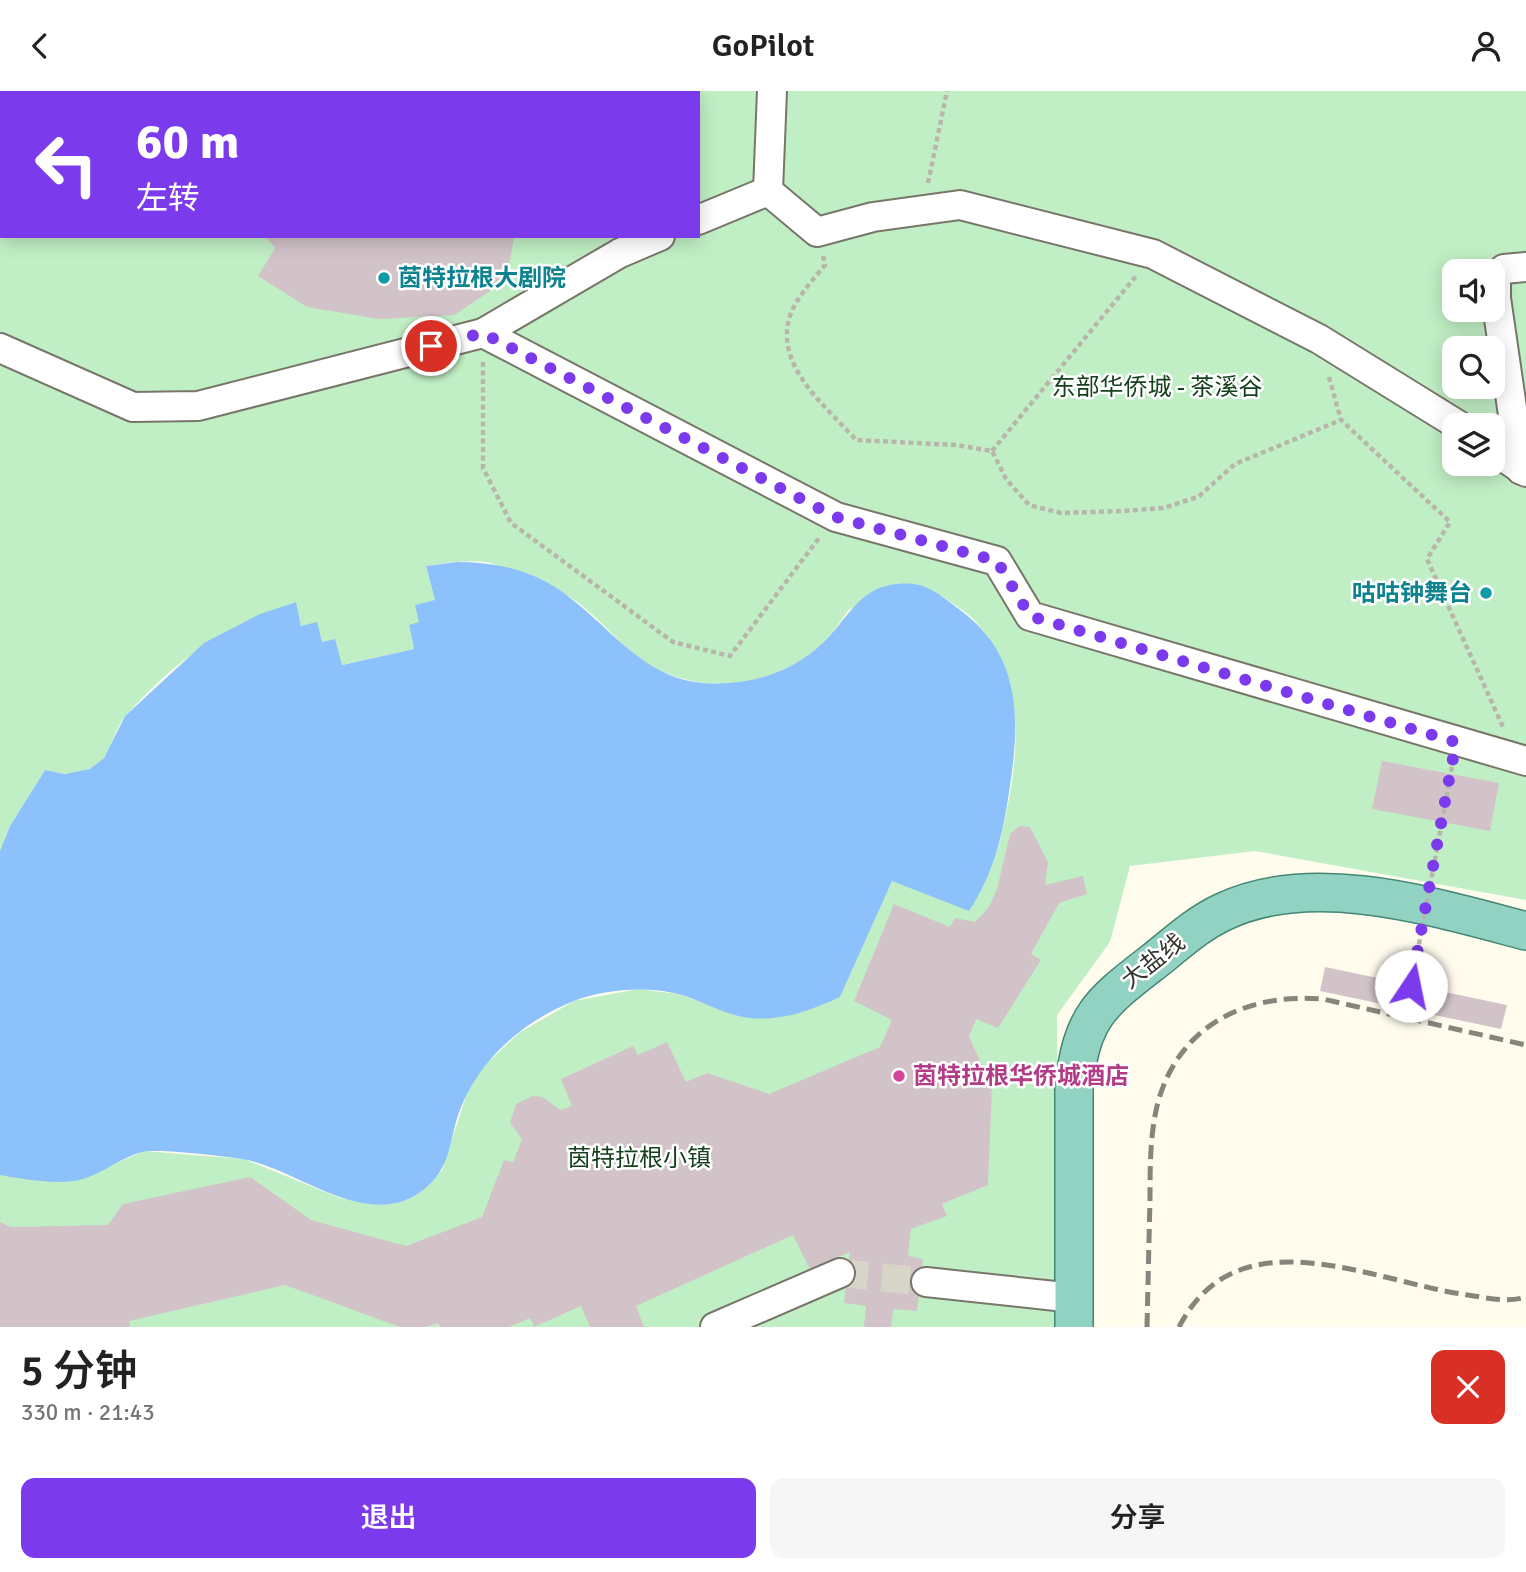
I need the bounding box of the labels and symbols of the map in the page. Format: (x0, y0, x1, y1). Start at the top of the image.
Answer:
place label: 茵特拉根大剧院 (398, 263, 566, 293)
marker: 茵特拉根大剧院 (376, 270, 392, 286)
pin (401, 316, 461, 376)
park label: 东部华侨城 - 茶溪谷 (1052, 372, 1262, 402)
place label: 咕咕钟舞台 (1352, 578, 1472, 608)
marker: 咕咕钟舞台 (1478, 585, 1494, 601)
street label: 大盐线 (1115, 927, 1191, 995)
position arrow (1374, 949, 1448, 1023)
place label: 茵特拉根华侨城酒店 (913, 1061, 1129, 1091)
marker: 茵特拉根华侨城酒店 (891, 1068, 907, 1084)
park label: 茵特拉根小镇 (567, 1143, 711, 1173)

